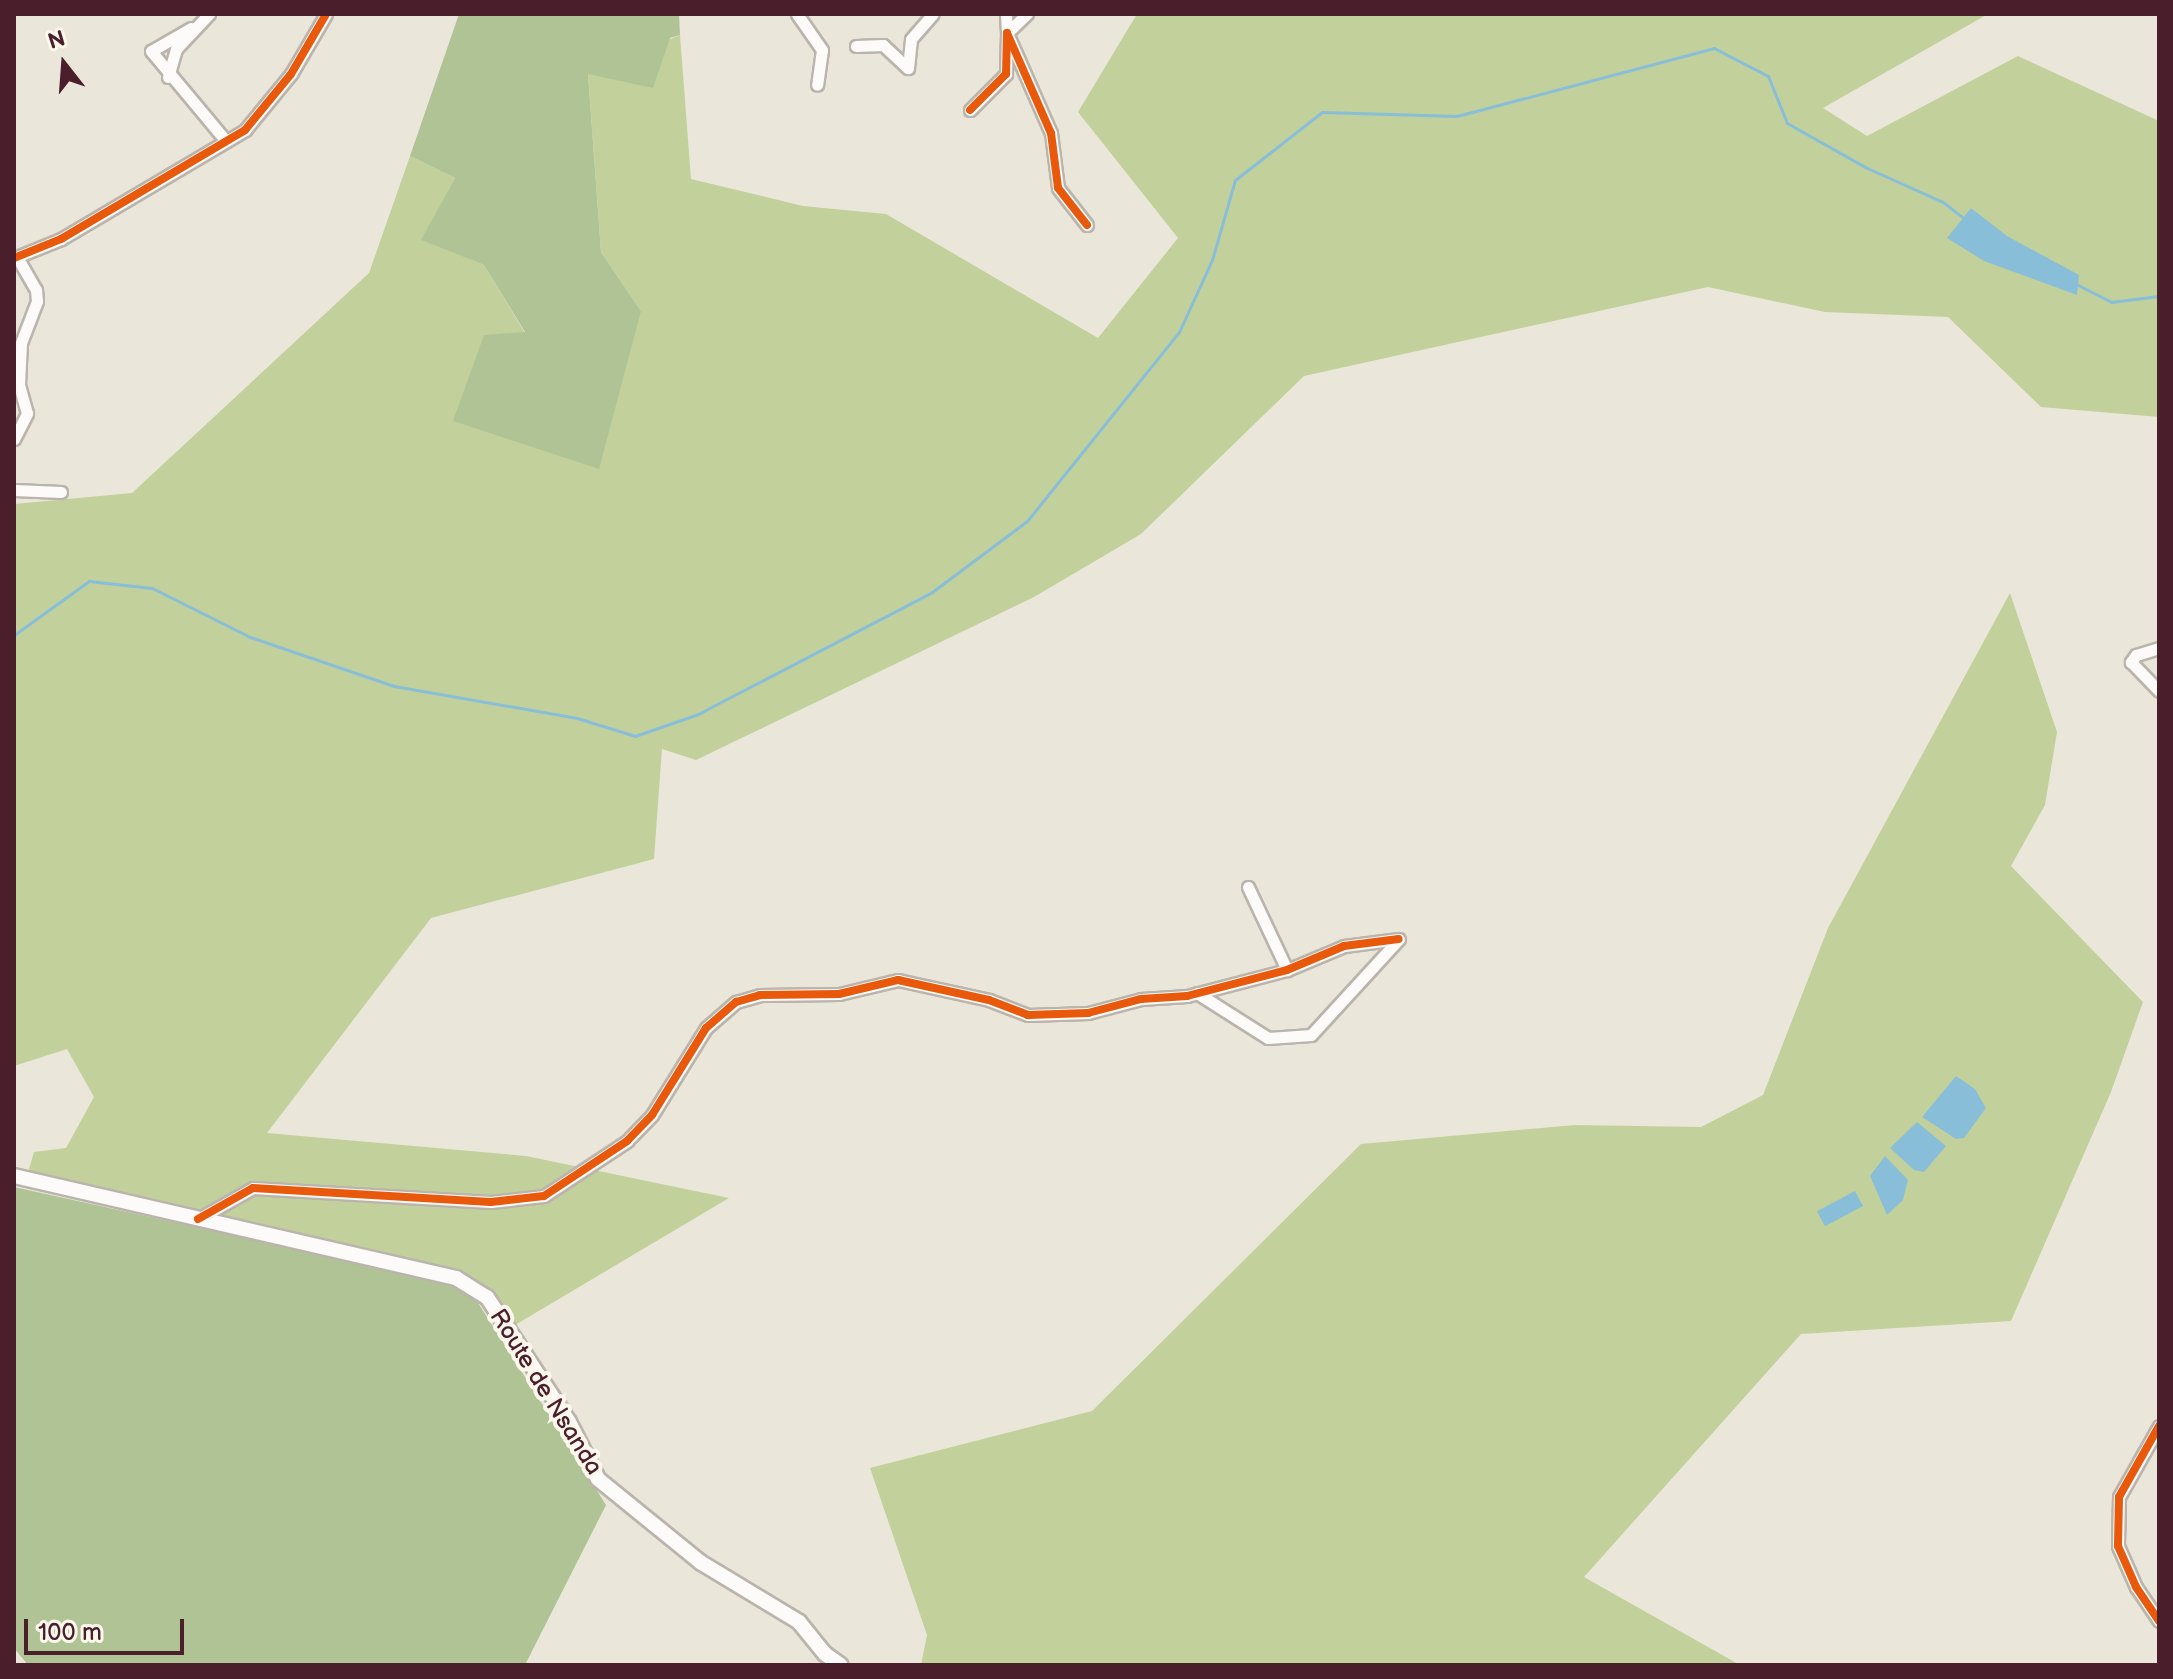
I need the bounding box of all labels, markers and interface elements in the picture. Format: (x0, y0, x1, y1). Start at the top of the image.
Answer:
north arrow (24, 24, 104, 104)
text: N (45, 25, 69, 56)
street label: Route de Nsanda (483, 1304, 609, 1480)
scale bar (28, 1603, 188, 1653)
text: 100 m (38, 1618, 102, 1647)

